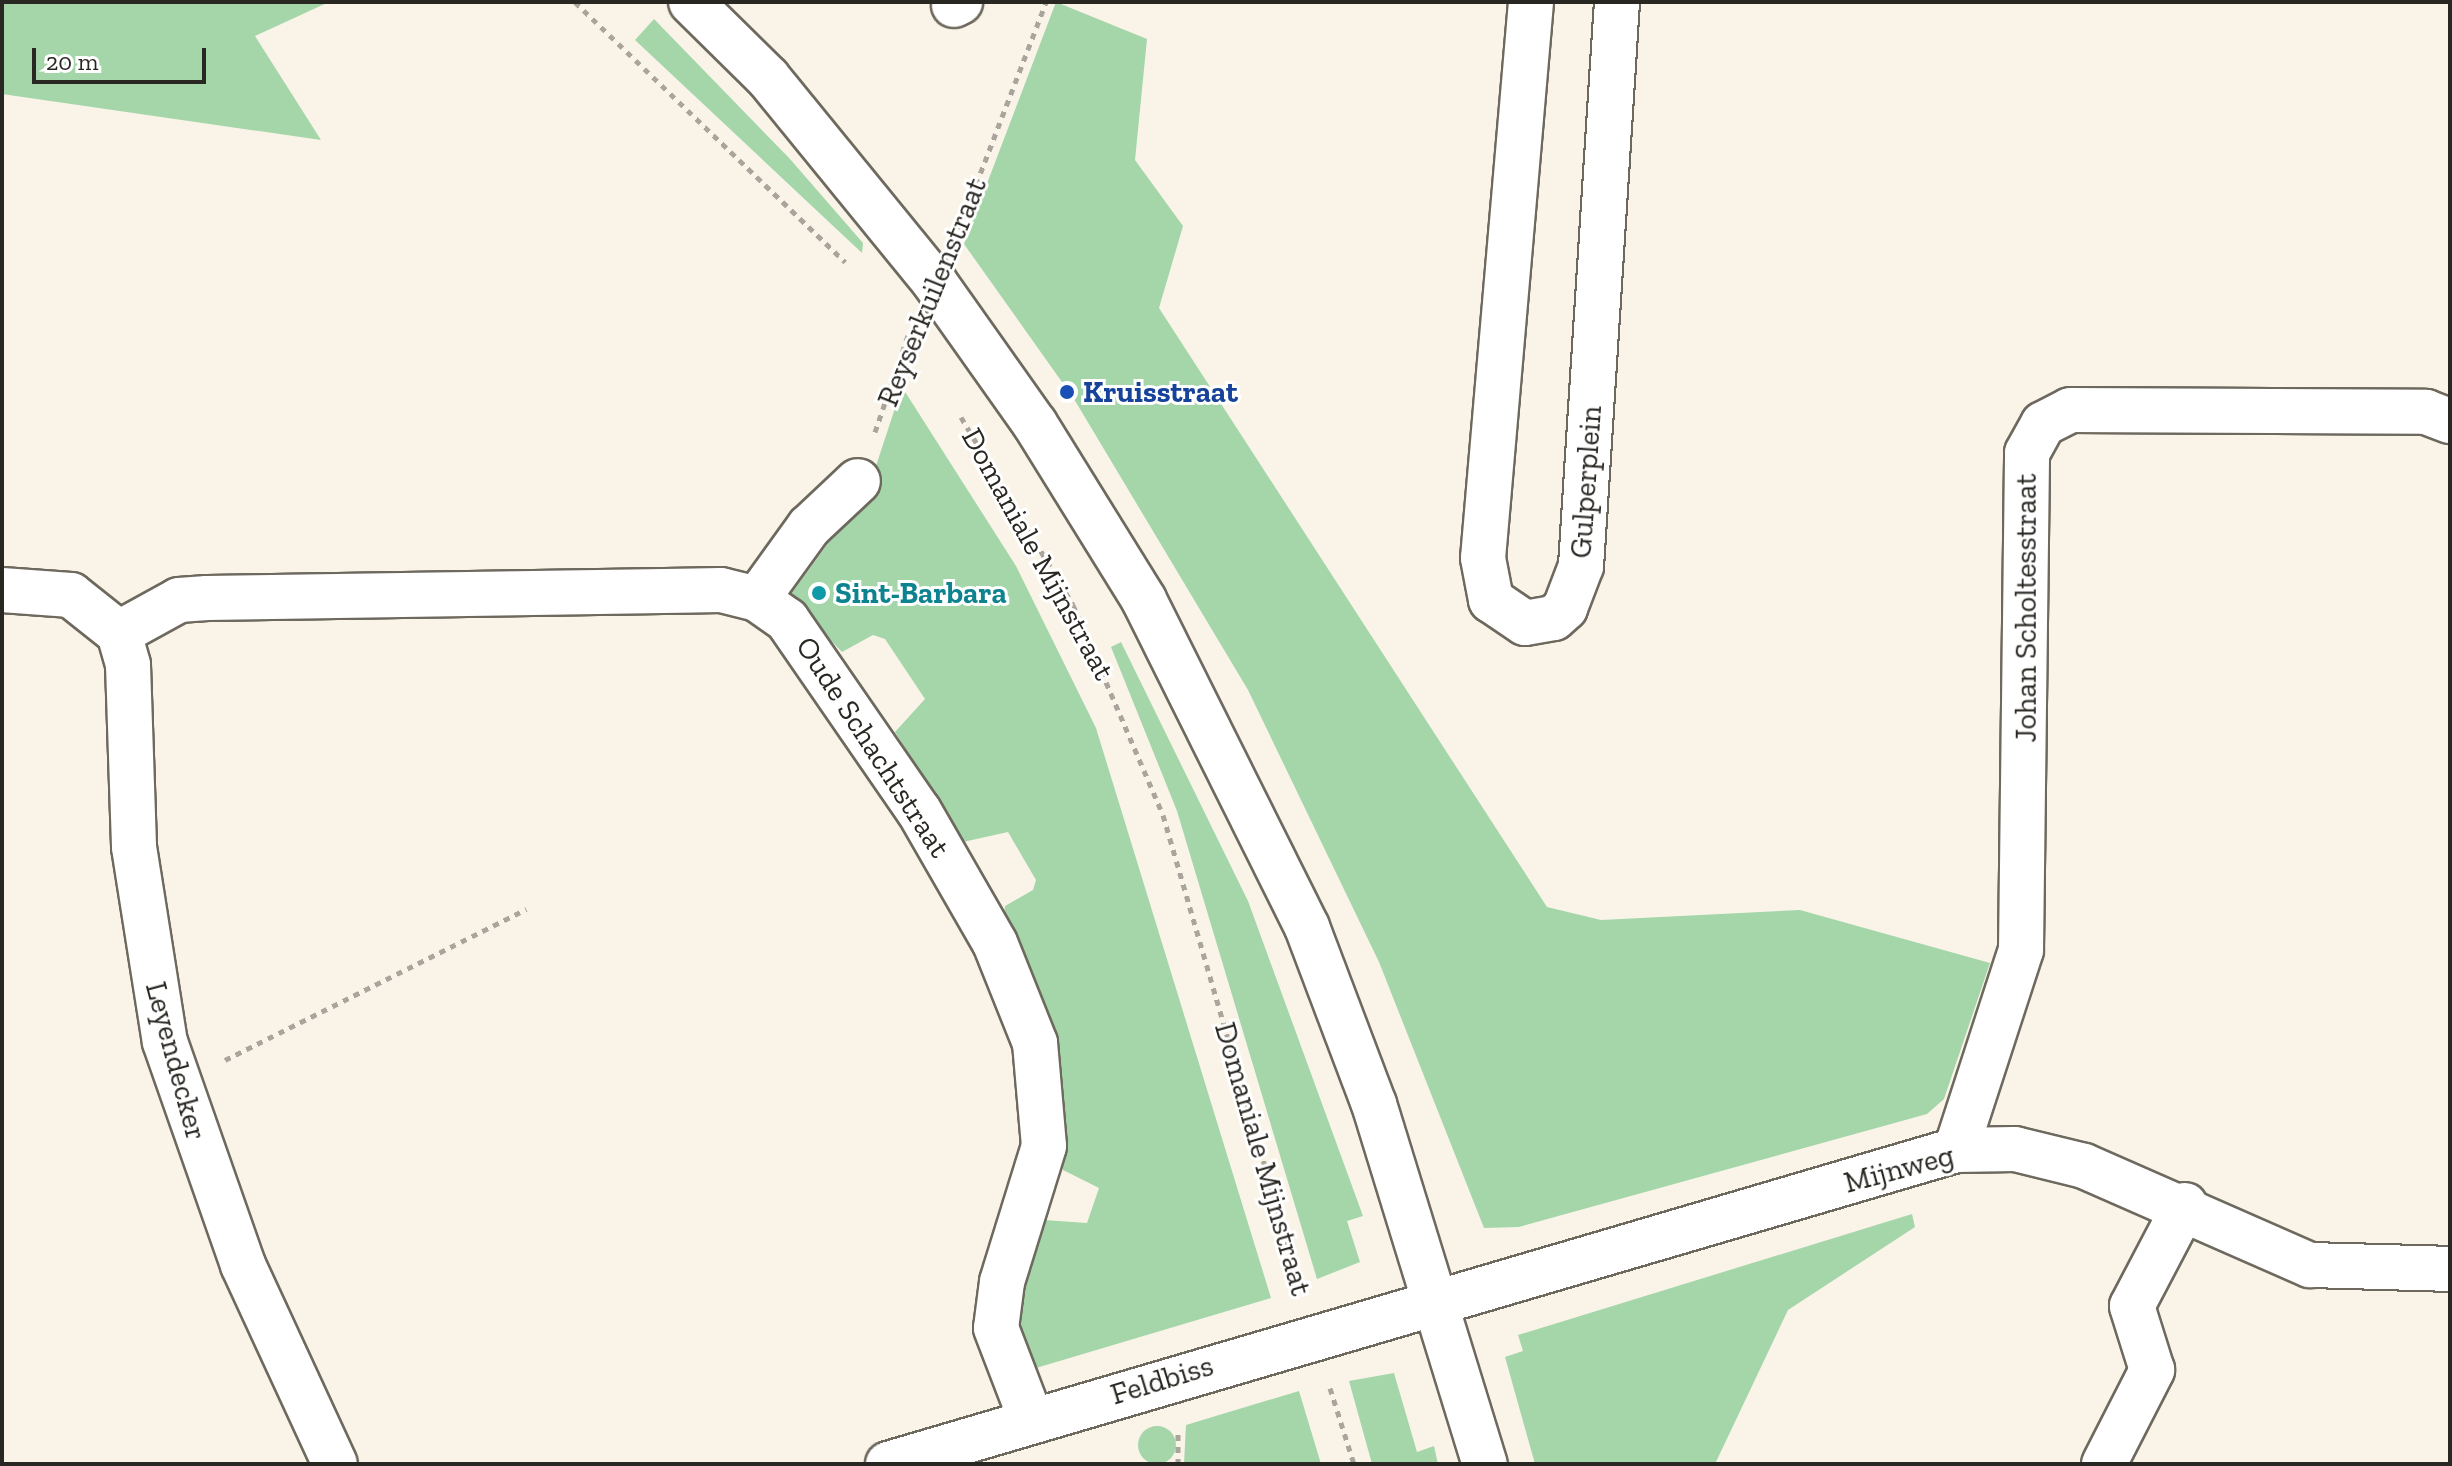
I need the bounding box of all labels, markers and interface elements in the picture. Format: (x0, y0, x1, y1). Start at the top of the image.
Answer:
scale bar (36, 32, 210, 82)
text: 20 m (46, 47, 98, 76)
street label: Reyserkuilenstraat (870, 172, 994, 412)
place label: Kruisstraat (1083, 374, 1238, 410)
marker: Kruisstraat (1058, 383, 1076, 401)
street label: Gulperplein (1563, 404, 1609, 560)
street label: Domaniale Mijnstraat (954, 422, 1122, 686)
street label: Johan Scholtesstraat (2008, 474, 2044, 742)
place label: Sint-Barbara (835, 575, 1007, 611)
marker: Sint-Barbara (810, 584, 828, 602)
street label: Oude Schachtstraat (788, 630, 958, 864)
street label: Leyendecker (138, 978, 214, 1144)
street label: Domaniale Mijnstraat (1207, 1018, 1319, 1300)
street label: Mijnweg (1840, 1137, 1958, 1201)
street label: Feldbiss (1106, 1347, 1218, 1413)

